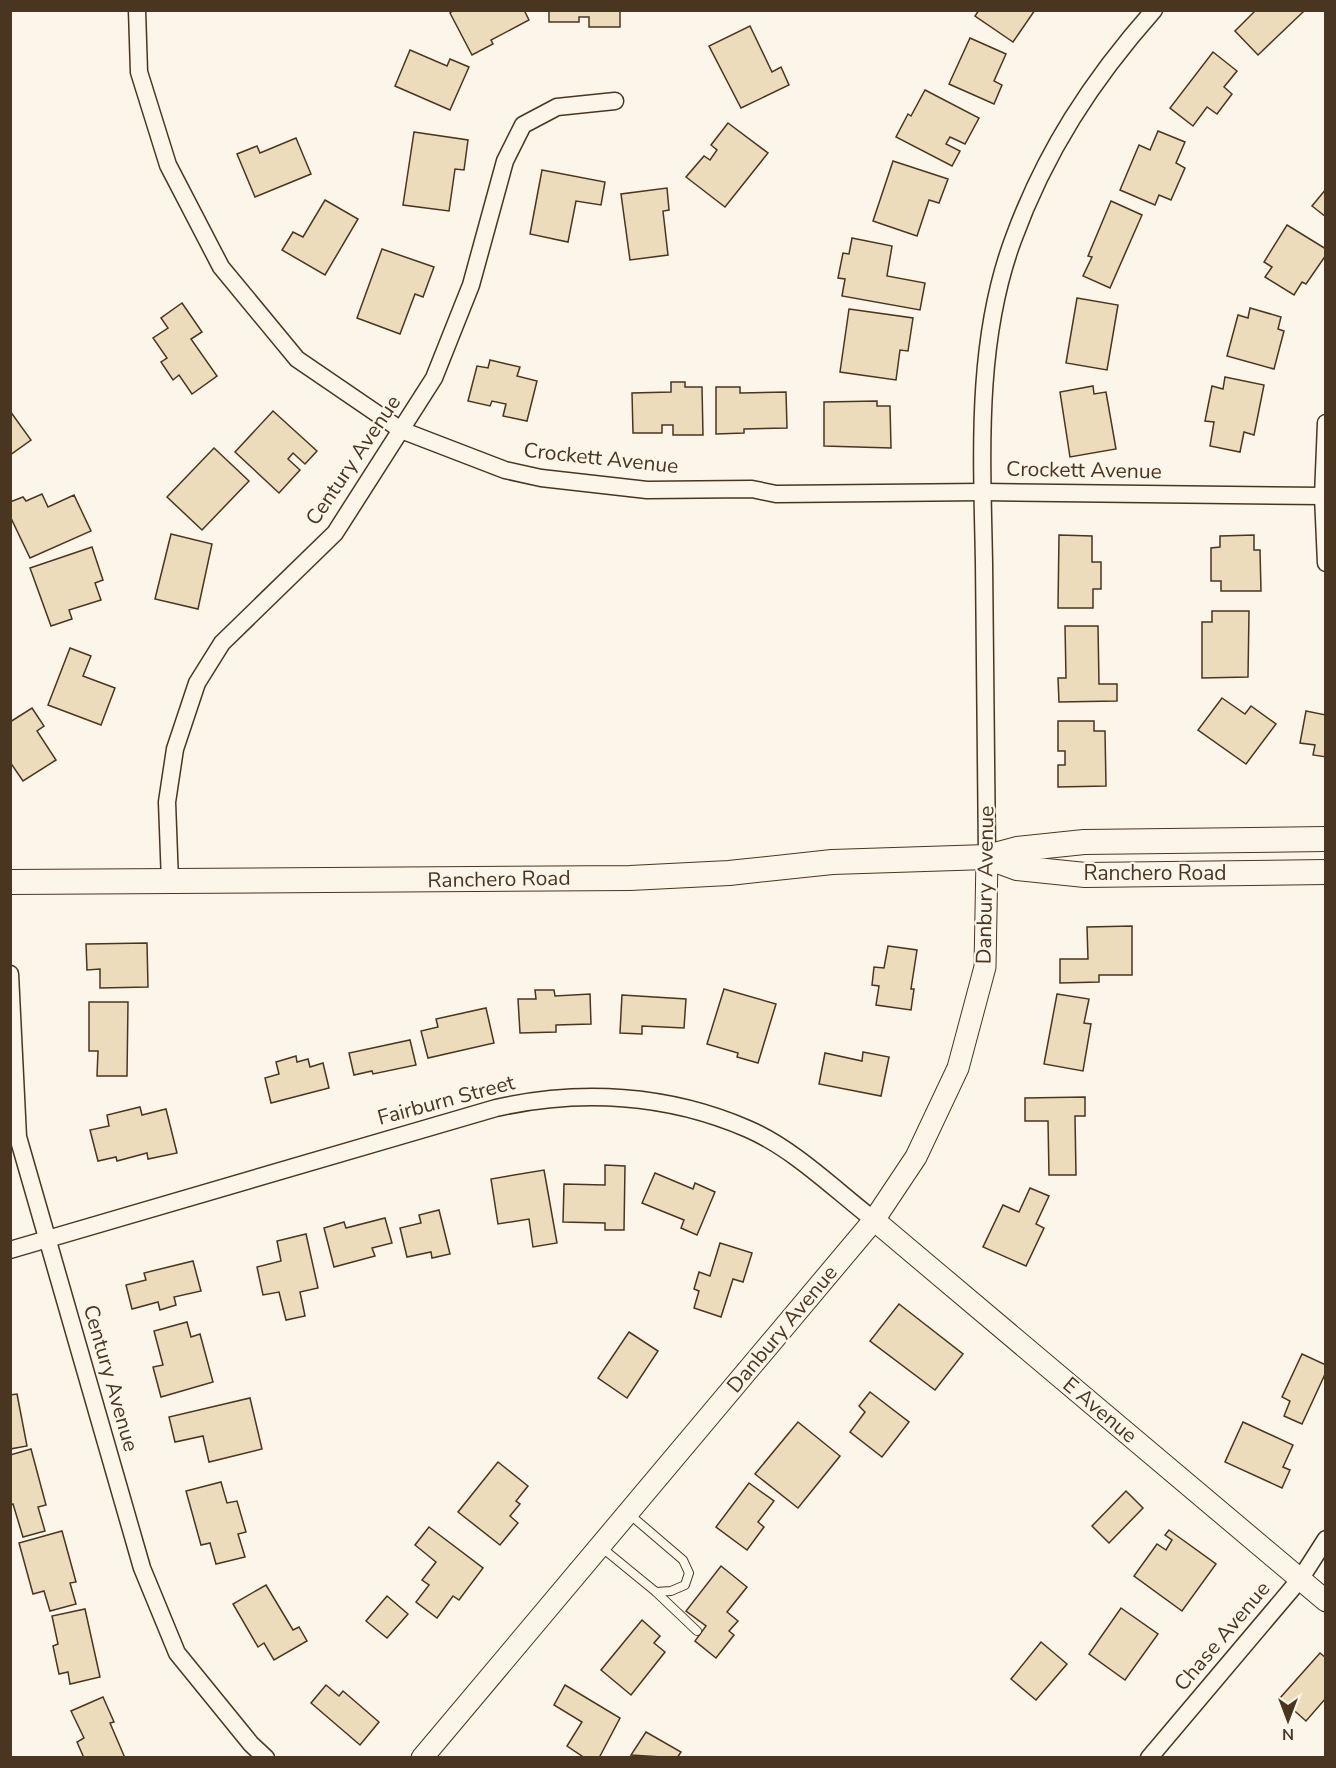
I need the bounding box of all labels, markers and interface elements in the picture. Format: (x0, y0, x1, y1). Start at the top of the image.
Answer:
street label: Century Avenue (299, 389, 407, 531)
street label: Crockett Avenue (522, 436, 680, 480)
street label: Crockett Avenue (1006, 455, 1162, 485)
street label: Danbury Avenue (970, 806, 1000, 964)
street label: Ranchero Road (1083, 859, 1227, 887)
street label: Ranchero Road (427, 864, 571, 894)
street label: Fairburn Street (374, 1068, 518, 1132)
street label: Danbury Avenue (720, 1259, 844, 1399)
street label: Century Avenue (77, 1301, 145, 1455)
street label: E Avenue (1057, 1371, 1143, 1449)
street label: Chase Avenue (1168, 1575, 1276, 1697)
north arrow (1258, 1690, 1318, 1750)
text: N (1282, 1723, 1294, 1745)

